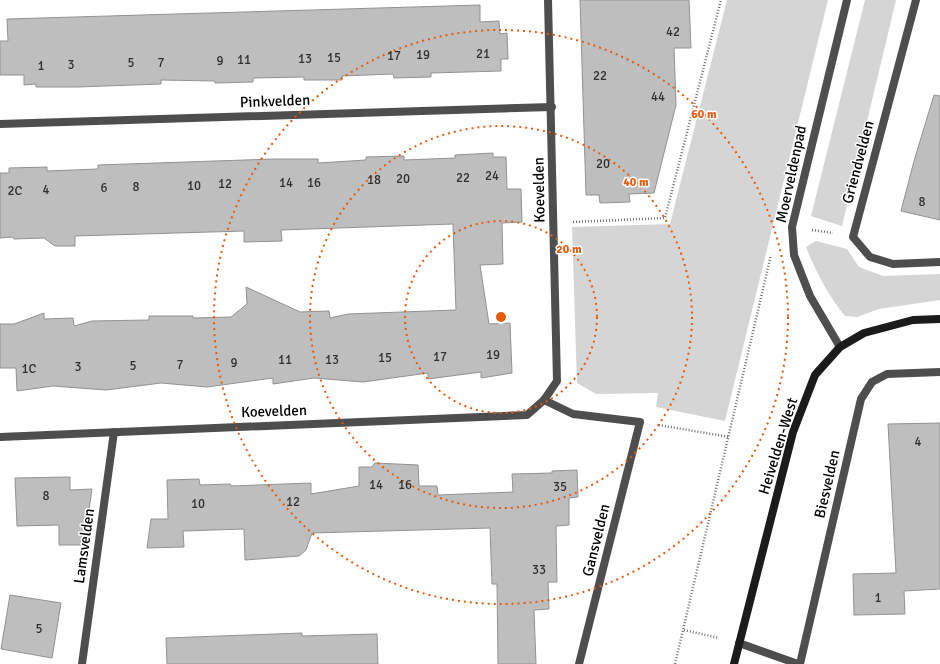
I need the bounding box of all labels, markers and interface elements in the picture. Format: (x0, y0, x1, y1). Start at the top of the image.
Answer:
house number: 42 (666, 24, 680, 40)
house number: 21 (476, 46, 490, 62)
house number: 19 (416, 47, 430, 63)
house number: 17 (387, 48, 401, 64)
house number: 15 (327, 50, 341, 66)
house number: 13 (298, 51, 312, 67)
house number: 11 (237, 52, 251, 68)
house number: 9 (216, 53, 224, 69)
house number: 5 (127, 55, 135, 71)
house number: 7 (157, 55, 165, 71)
house number: 3 (67, 57, 75, 73)
house number: 1 (37, 58, 45, 74)
house number: 22 (593, 68, 607, 84)
house number: 44 (651, 89, 665, 105)
street label: Pinkvelden (240, 91, 310, 111)
text: 60 m (691, 107, 717, 122)
street label: Griendvelden (838, 119, 878, 205)
street label: Moerveldenpad (772, 124, 810, 224)
house number: 20 (596, 156, 610, 172)
street label: Koevelden (529, 157, 549, 223)
house number: 24 (485, 168, 499, 184)
house number: 22 (456, 170, 470, 186)
house number: 20 (396, 171, 410, 187)
house number: 18 (367, 172, 381, 188)
house number: 14 (279, 175, 293, 191)
house number: 16 (307, 175, 321, 191)
text: 40 m (623, 175, 649, 190)
house number: 12 (218, 176, 232, 192)
house number: 10 (187, 178, 201, 194)
house number: 8 (132, 179, 140, 195)
house number: 6 (100, 180, 108, 196)
house number: 4 (42, 182, 50, 198)
house number: 2C (8, 183, 23, 199)
house number: 8 (918, 194, 926, 210)
text: 20 m (556, 242, 582, 257)
centre of rings (494, 310, 508, 324)
house number: 19 (486, 347, 500, 363)
house number: 17 (433, 349, 447, 365)
house number: 15 (378, 350, 392, 366)
house number: 11 (278, 352, 292, 368)
house number: 13 (325, 352, 339, 368)
house number: 9 (230, 355, 238, 371)
house number: 7 (176, 357, 184, 373)
house number: 5 (129, 358, 137, 374)
house number: 3 (74, 359, 82, 375)
house number: 1C (22, 361, 37, 377)
street label: Heivelden-West (755, 395, 801, 497)
street label: Koevelden (241, 401, 307, 421)
house number: 4 (914, 434, 922, 450)
street label: Biesvelden (810, 448, 844, 520)
house number: 14 (369, 477, 383, 493)
house number: 16 (398, 477, 412, 493)
house number: 35 (553, 479, 567, 495)
house number: 8 (42, 488, 50, 504)
house number: 12 (286, 494, 300, 510)
house number: 10 (191, 496, 205, 512)
street label: Gansvelden (578, 502, 614, 578)
street label: Lamsvelden (70, 507, 98, 585)
house number: 33 (532, 562, 546, 578)
house number: 1 (874, 590, 882, 606)
house number: 5 (35, 621, 43, 637)

